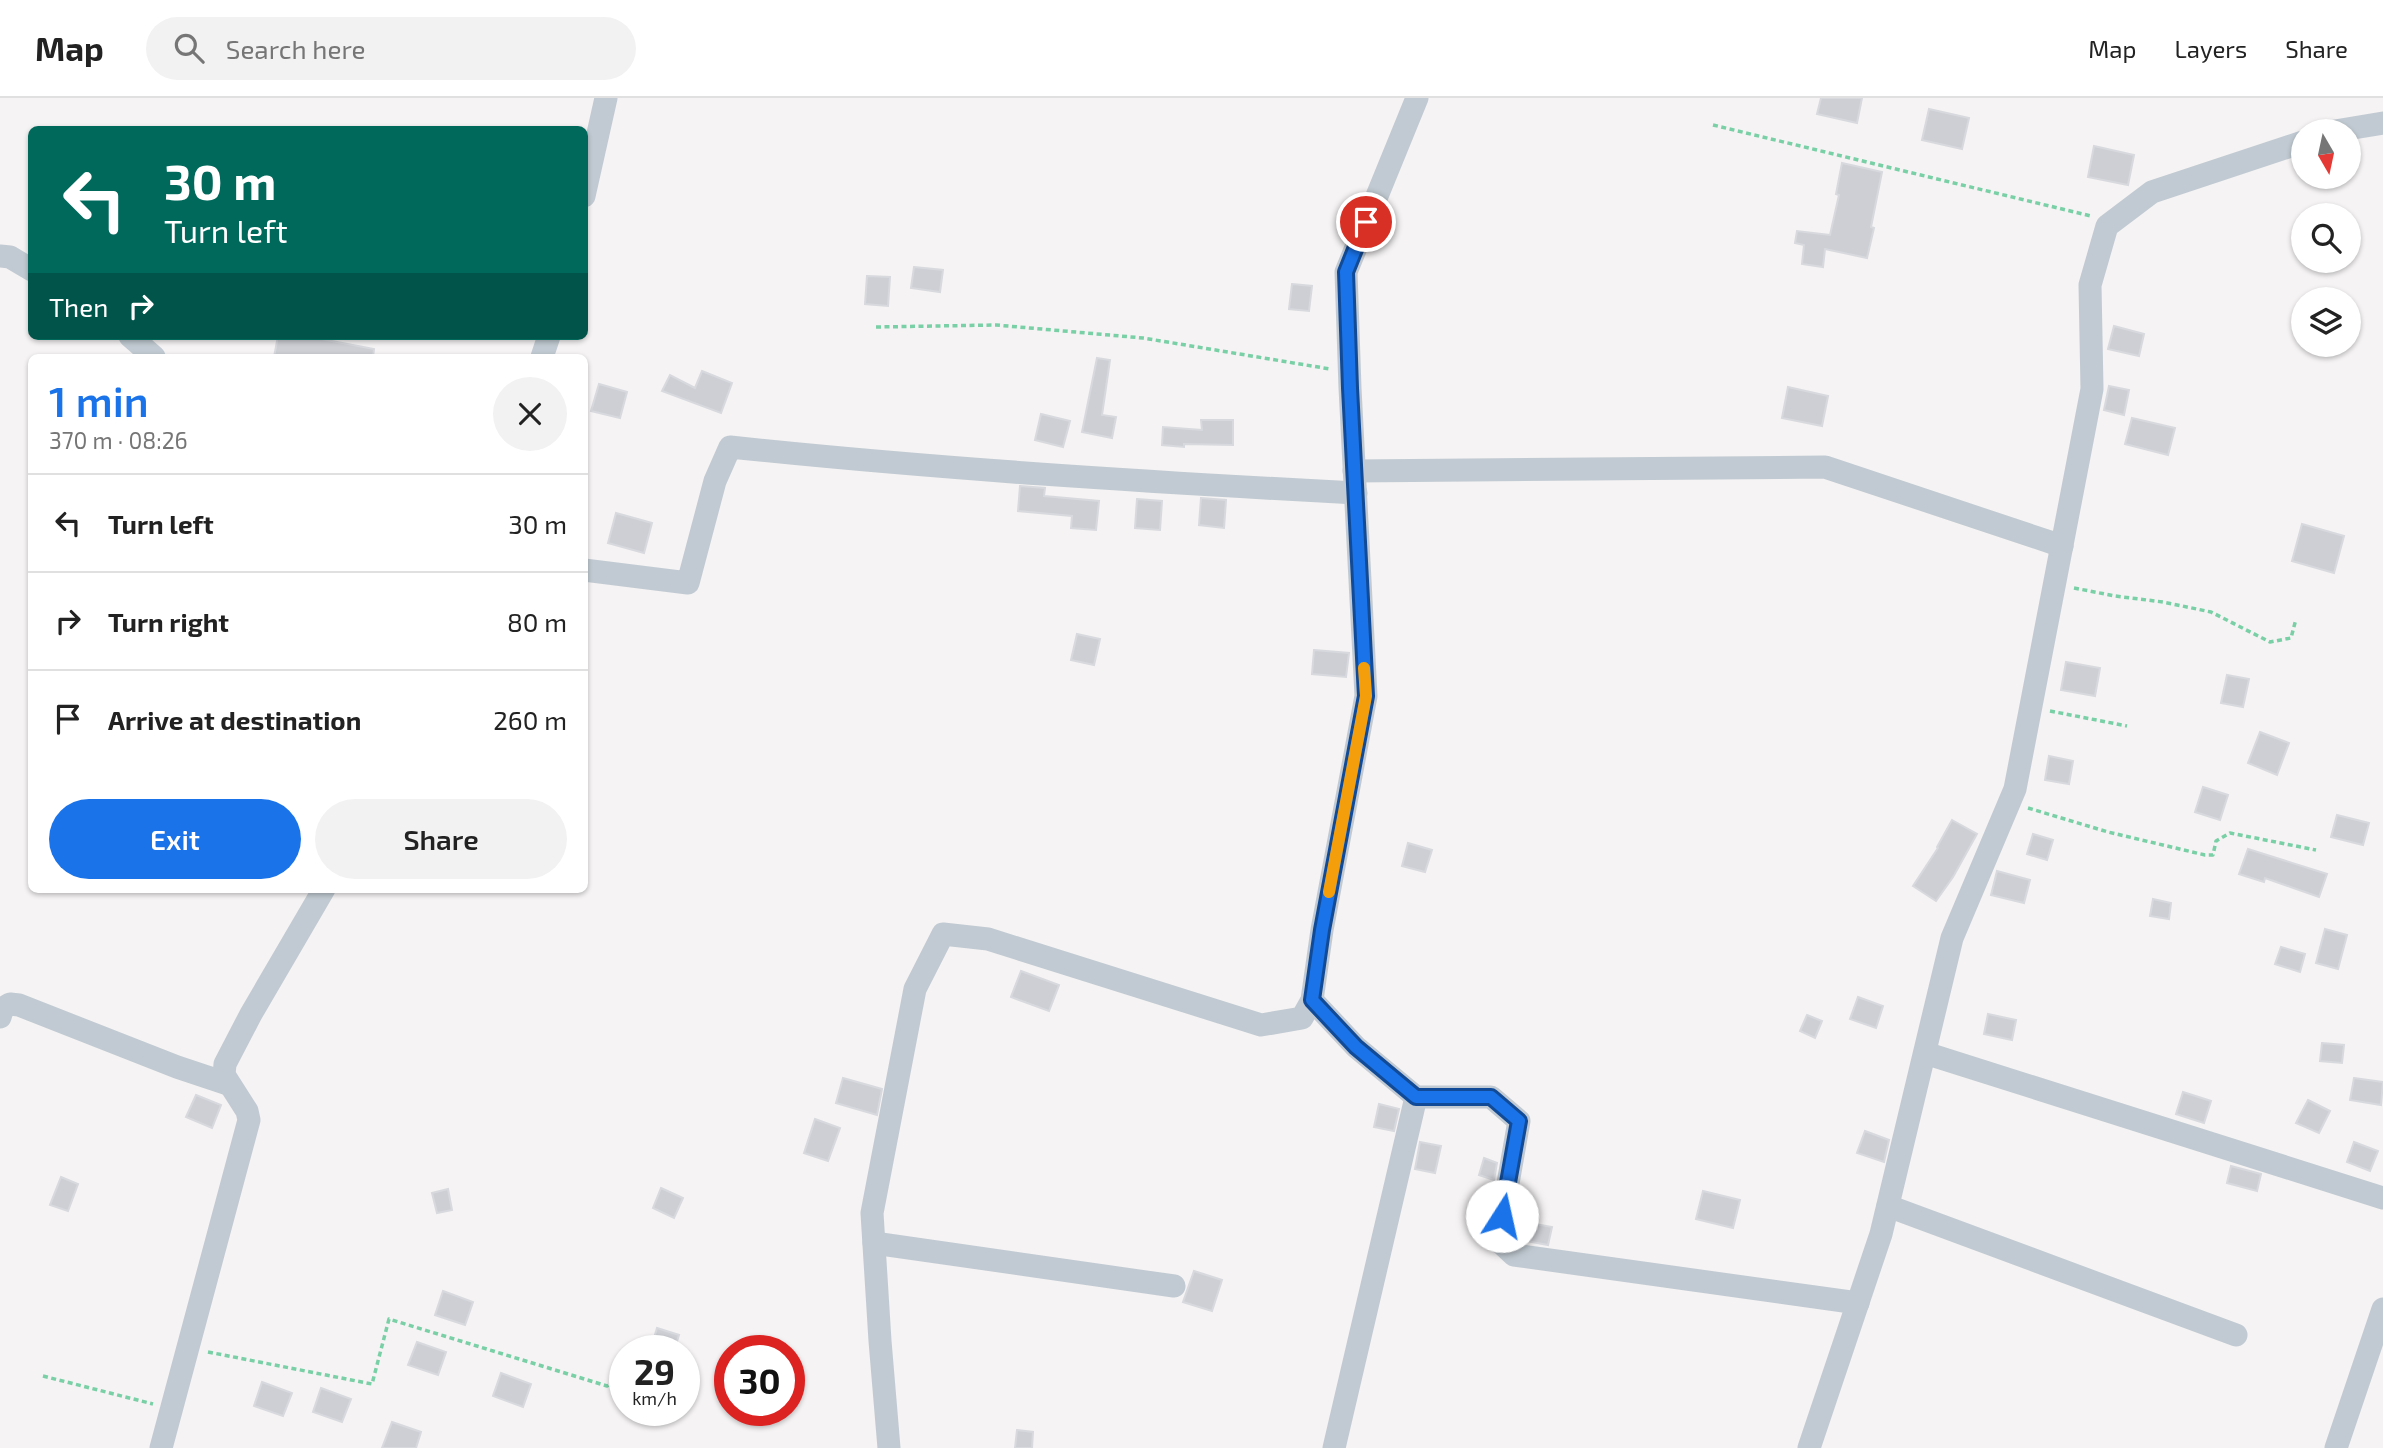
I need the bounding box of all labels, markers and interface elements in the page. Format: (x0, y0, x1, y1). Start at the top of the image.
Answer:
search box (146, 17, 636, 80)
text: Map (35, 28, 104, 68)
icon: search (170, 29, 208, 67)
text: Search here (226, 33, 365, 64)
text: Map (2088, 34, 2136, 63)
text: Layers (2174, 34, 2247, 63)
text: Share (2285, 34, 2348, 63)
north arrow (2291, 119, 2361, 189)
map controls (2291, 119, 2361, 357)
text: 30 m (164, 151, 276, 210)
icon: left (49, 154, 140, 245)
pin (1336, 192, 1396, 252)
icon: arrive (1347, 203, 1385, 241)
button: search (2291, 203, 2361, 273)
text: Turn left (164, 211, 288, 249)
icon: right (122, 287, 160, 325)
button: layers (2291, 287, 2361, 357)
text: Then (49, 291, 108, 322)
text: 1 min (49, 375, 149, 425)
button: close (493, 377, 567, 451)
text: 370 m · 08:26 (49, 426, 188, 454)
icon: left (49, 504, 87, 542)
text: Turn left (108, 508, 214, 539)
text: 30 m (508, 508, 567, 539)
icon: right (49, 602, 87, 640)
text: Turn right (108, 606, 229, 637)
text: 80 m (507, 606, 567, 637)
icon: arrive (49, 700, 87, 738)
text: Arrive at destination (108, 704, 361, 735)
text: 260 m (493, 704, 567, 735)
button: Exit (49, 799, 301, 879)
button: Share (315, 799, 567, 879)
position arrow (1465, 1179, 1539, 1253)
speed limit sign: 30 (714, 1335, 805, 1426)
text: 29 (634, 1350, 675, 1392)
text: km/h (632, 1387, 677, 1409)

